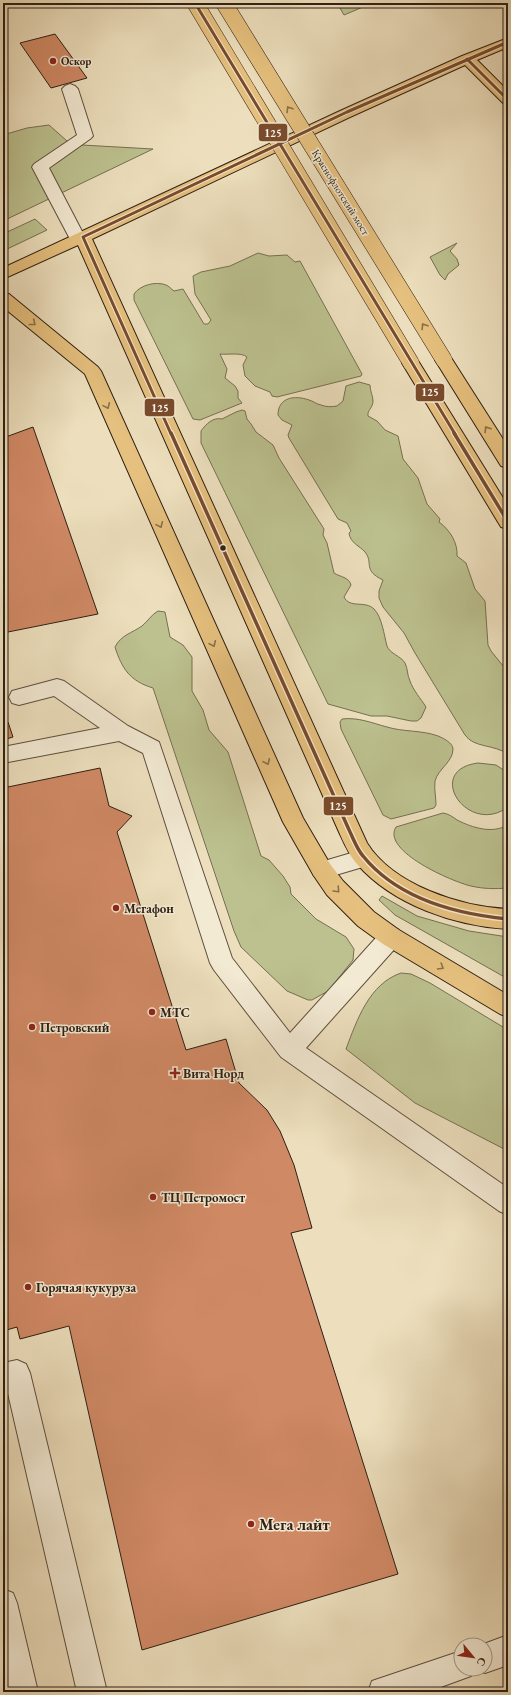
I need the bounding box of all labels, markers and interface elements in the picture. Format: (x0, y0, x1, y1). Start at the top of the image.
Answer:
place label: Оскор (61, 54, 91, 68)
marker: Оскор (48, 56, 58, 66)
one-way arrow (287, 106, 294, 113)
line badge: 125 (258, 123, 288, 142)
text: 125 (264, 126, 282, 140)
street label: Краснофлотский мост (309, 146, 373, 238)
one-way arrow (29, 318, 36, 325)
one-way arrow (421, 323, 429, 330)
line badge: 125 (415, 383, 445, 402)
text: 125 (421, 385, 439, 399)
line badge: 125 (144, 398, 175, 417)
text: 125 (151, 401, 169, 415)
one-way arrow (103, 403, 111, 410)
one-way arrow (485, 426, 492, 433)
one-way arrow (155, 521, 163, 528)
unlabelled marker (218, 543, 228, 553)
one-way arrow (209, 640, 217, 647)
one-way arrow (262, 758, 270, 766)
line badge: 125 (323, 796, 354, 816)
text: 125 (329, 799, 347, 813)
one-way arrow (332, 885, 340, 893)
place label: Мегафон (124, 900, 174, 917)
marker: Мегафон (111, 903, 121, 913)
one-way arrow (437, 963, 444, 970)
place label: МТС (160, 1004, 190, 1021)
marker: МТС (147, 1007, 157, 1017)
place label: Петровский (40, 1019, 110, 1036)
marker: Петровский (27, 1022, 37, 1032)
place label: Вита Норд (183, 1065, 244, 1082)
marker: Вита Норд (170, 1068, 180, 1078)
place label: ТЦ Петромост (161, 1189, 245, 1206)
marker: ТЦ Петромост (148, 1192, 158, 1202)
place label: Горячая кукуруза (36, 1279, 136, 1296)
marker: Горячая кукуруза (23, 1282, 33, 1292)
place label: Мега лайт (259, 1514, 330, 1535)
marker: Мега лайт (246, 1519, 256, 1529)
north arrow (453, 1637, 493, 1677)
text: С (474, 1655, 490, 1669)

